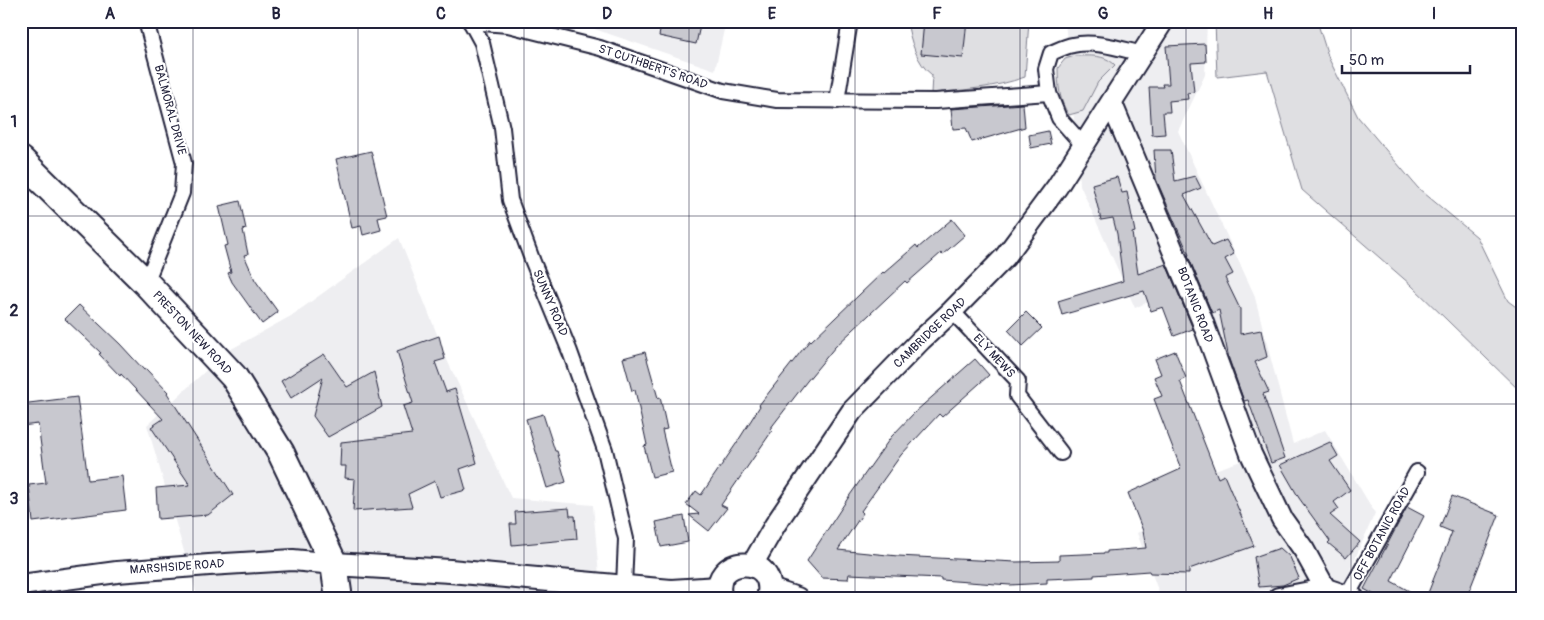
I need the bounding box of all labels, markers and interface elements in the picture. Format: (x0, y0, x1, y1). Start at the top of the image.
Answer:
text: A (105, 4, 116, 24)
text: B (271, 4, 281, 24)
text: C (436, 4, 446, 24)
text: D (602, 4, 612, 24)
text: E (768, 4, 777, 24)
text: F (932, 4, 942, 24)
text: G (1098, 4, 1109, 24)
text: H (1263, 4, 1273, 24)
text: I (1432, 4, 1436, 24)
street label: ST CUTHBERT'S ROAD (596, 41, 710, 93)
scale bar (1342, 42, 1469, 74)
text: 50 m (1349, 51, 1384, 70)
street label: BALMORAL DRIVE (151, 63, 189, 157)
text: 1 (11, 112, 17, 132)
street label: BOTANIC ROAD (1174, 265, 1216, 345)
street label: SUNNY ROAD (529, 268, 571, 339)
street label: PRESTON NEW ROAD (149, 288, 235, 378)
street label: CAMBRIDGE ROAD (891, 294, 970, 371)
text: 2 (10, 301, 19, 321)
street label: ELY MEWS (970, 331, 1018, 381)
street label: OFF BOTANIC ROAD (1350, 484, 1414, 583)
text: 3 (10, 489, 19, 509)
street label: MARSHSIDE ROAD (129, 556, 225, 578)

